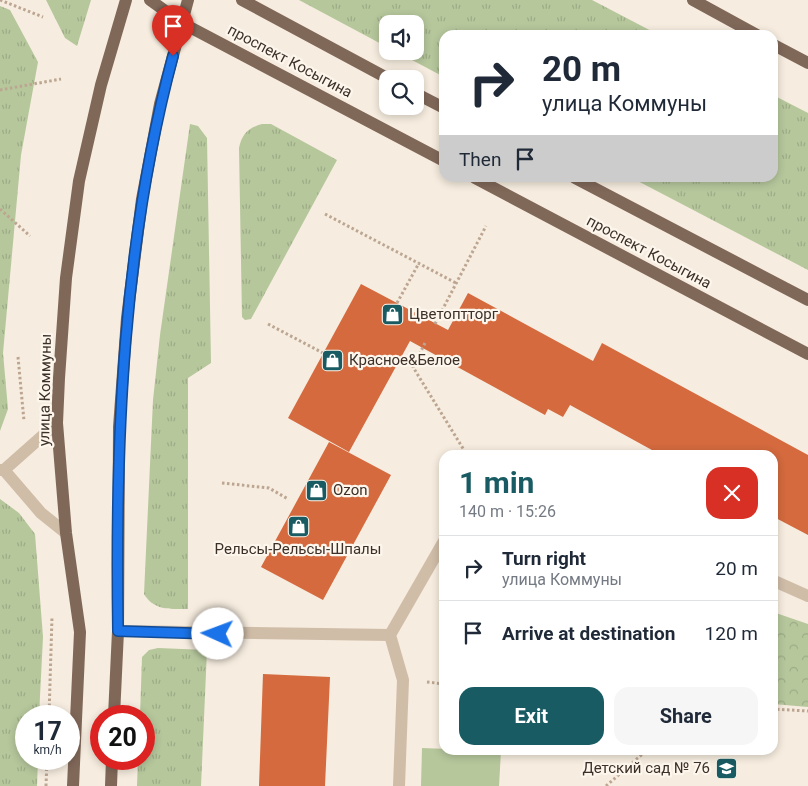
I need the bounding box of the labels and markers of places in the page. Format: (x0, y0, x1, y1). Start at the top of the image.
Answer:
pin (152, 5, 194, 56)
shop icon: Цветоптторг (381, 302, 405, 326)
place label: Цветоптторг (409, 305, 499, 323)
shop icon: Красное&Белое (321, 348, 345, 372)
place label: Красное&Белое (349, 351, 460, 369)
shop icon: Ozon (305, 478, 329, 502)
place label: Ozon (333, 481, 367, 499)
shop icon: Рельсы-Рельсы-Шпалы (286, 514, 310, 538)
place label: Рельсы-Рельсы-Шпалы (215, 540, 381, 558)
school or university icon: Детский сад № 76 (714, 756, 738, 780)
place label: Детский сад № 76 (582, 759, 710, 777)

